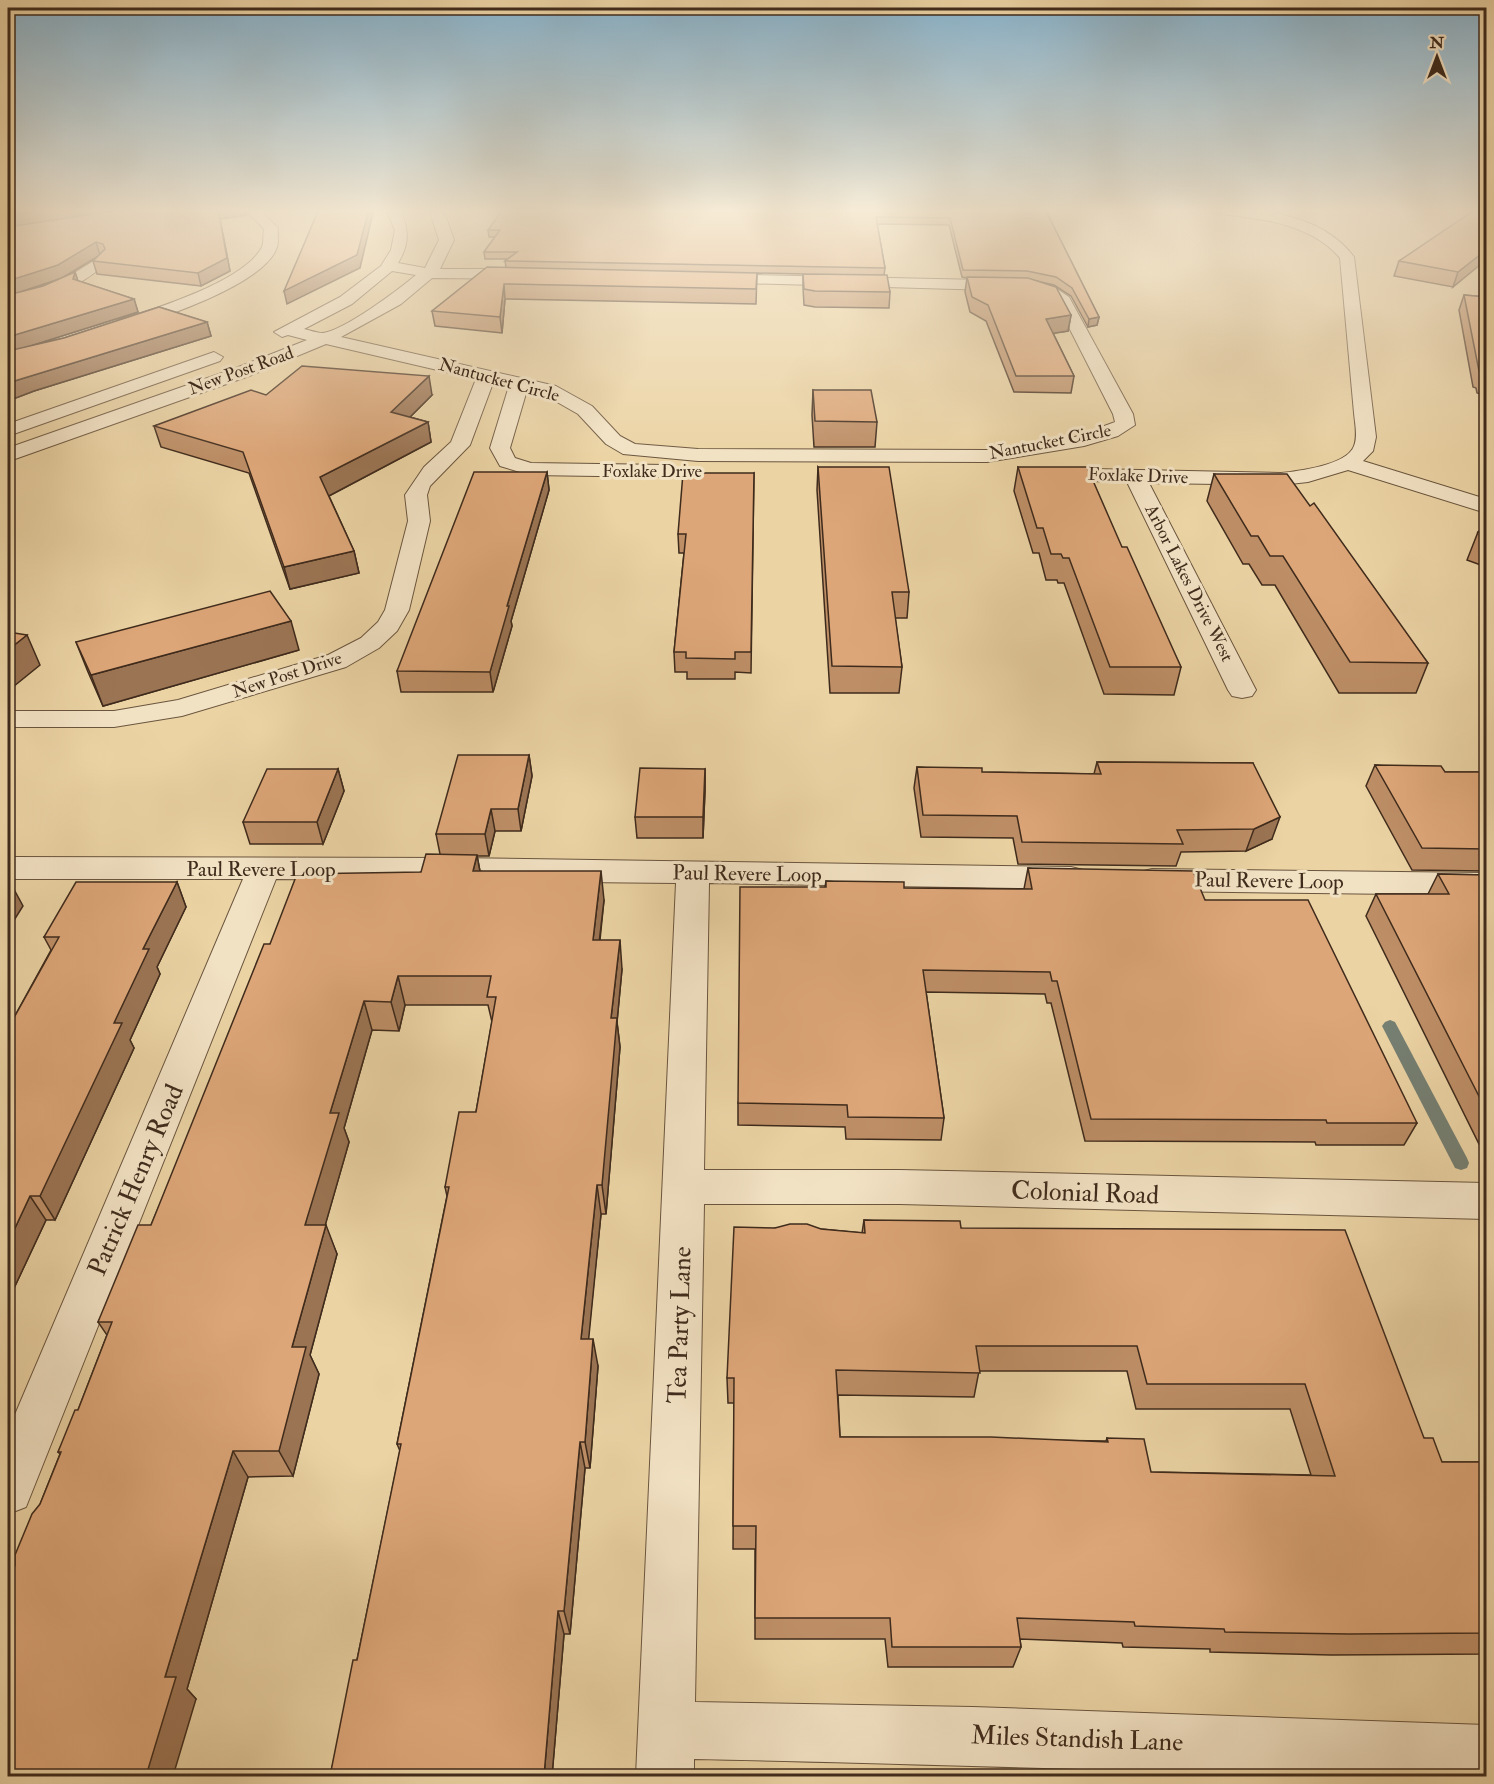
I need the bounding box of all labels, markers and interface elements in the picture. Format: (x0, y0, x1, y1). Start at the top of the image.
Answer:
north arrow (1407, 27, 1467, 87)
text: N (1429, 33, 1445, 53)
street label: New Post Road (185, 341, 297, 401)
street label: Nantucket Circle (436, 353, 562, 407)
street label: Nantucket Circle (987, 419, 1113, 465)
street label: Foxlake Drive (602, 460, 703, 483)
street label: Foxlake Drive (1088, 463, 1189, 489)
street label: Arbor Lakes Drive West (1139, 500, 1239, 666)
street label: New Post Drive (229, 646, 345, 704)
street label: Paul Revere Loop (186, 856, 336, 883)
street label: Paul Revere Loop (672, 859, 822, 889)
street label: Paul Revere Loop (1194, 866, 1344, 896)
street label: Patrick Henry Road (81, 1079, 191, 1281)
street label: Colonial Road (1010, 1174, 1160, 1212)
street label: Tea Party Lane (661, 1246, 699, 1404)
street label: Miles Standish Lane (970, 1719, 1184, 1759)

